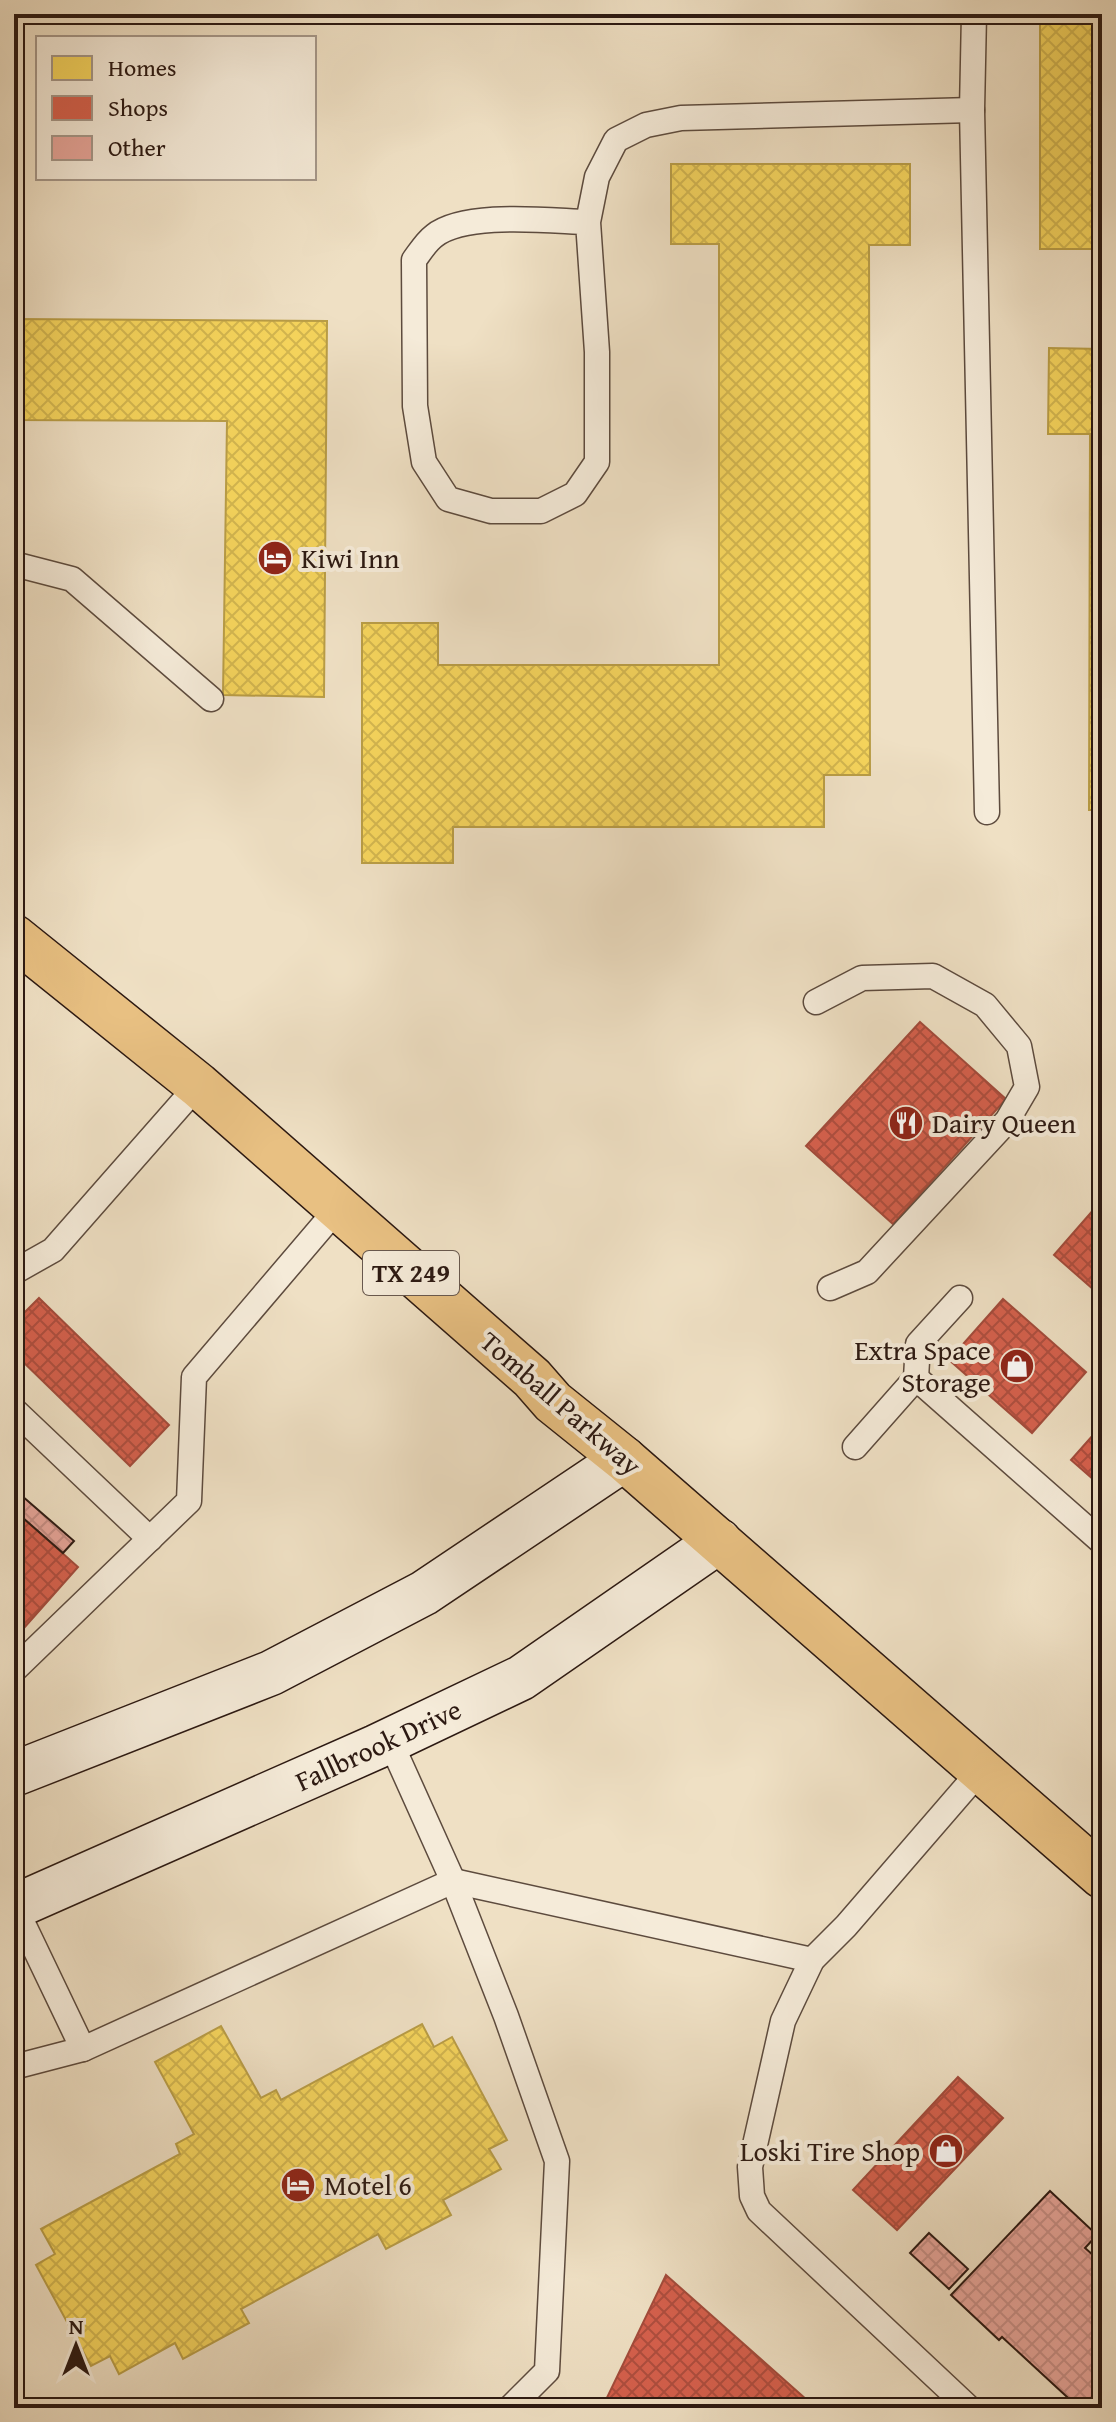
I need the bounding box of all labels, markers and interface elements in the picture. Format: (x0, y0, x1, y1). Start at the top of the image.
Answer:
legend (36, 36, 316, 180)
text: Homes (108, 50, 177, 85)
text: Shops (108, 90, 168, 125)
text: Other (108, 130, 166, 165)
place label: Kiwi Inn (301, 537, 400, 578)
hotel icon: Kiwi Inn (256, 539, 294, 577)
place label: Dairy Queen (932, 1102, 1076, 1143)
restaurant icon: Dairy Queen (887, 1104, 925, 1142)
road number: TX 249 (363, 1251, 459, 1295)
street label: Tomball Parkway (472, 1321, 651, 1484)
place label: Extra Space Storage (854, 1329, 991, 1402)
shop icon: Extra Space Storage (998, 1347, 1036, 1385)
street label: Fallbrook Drive (288, 1688, 468, 1801)
place label: Loski Tire Shop (740, 2130, 920, 2171)
shop icon: Loski Tire Shop (927, 2132, 965, 2170)
place label: Motel 6 (324, 2164, 412, 2205)
hotel icon: Motel 6 (279, 2166, 317, 2204)
north arrow (36, 2306, 116, 2386)
text: N (69, 2310, 84, 2342)

